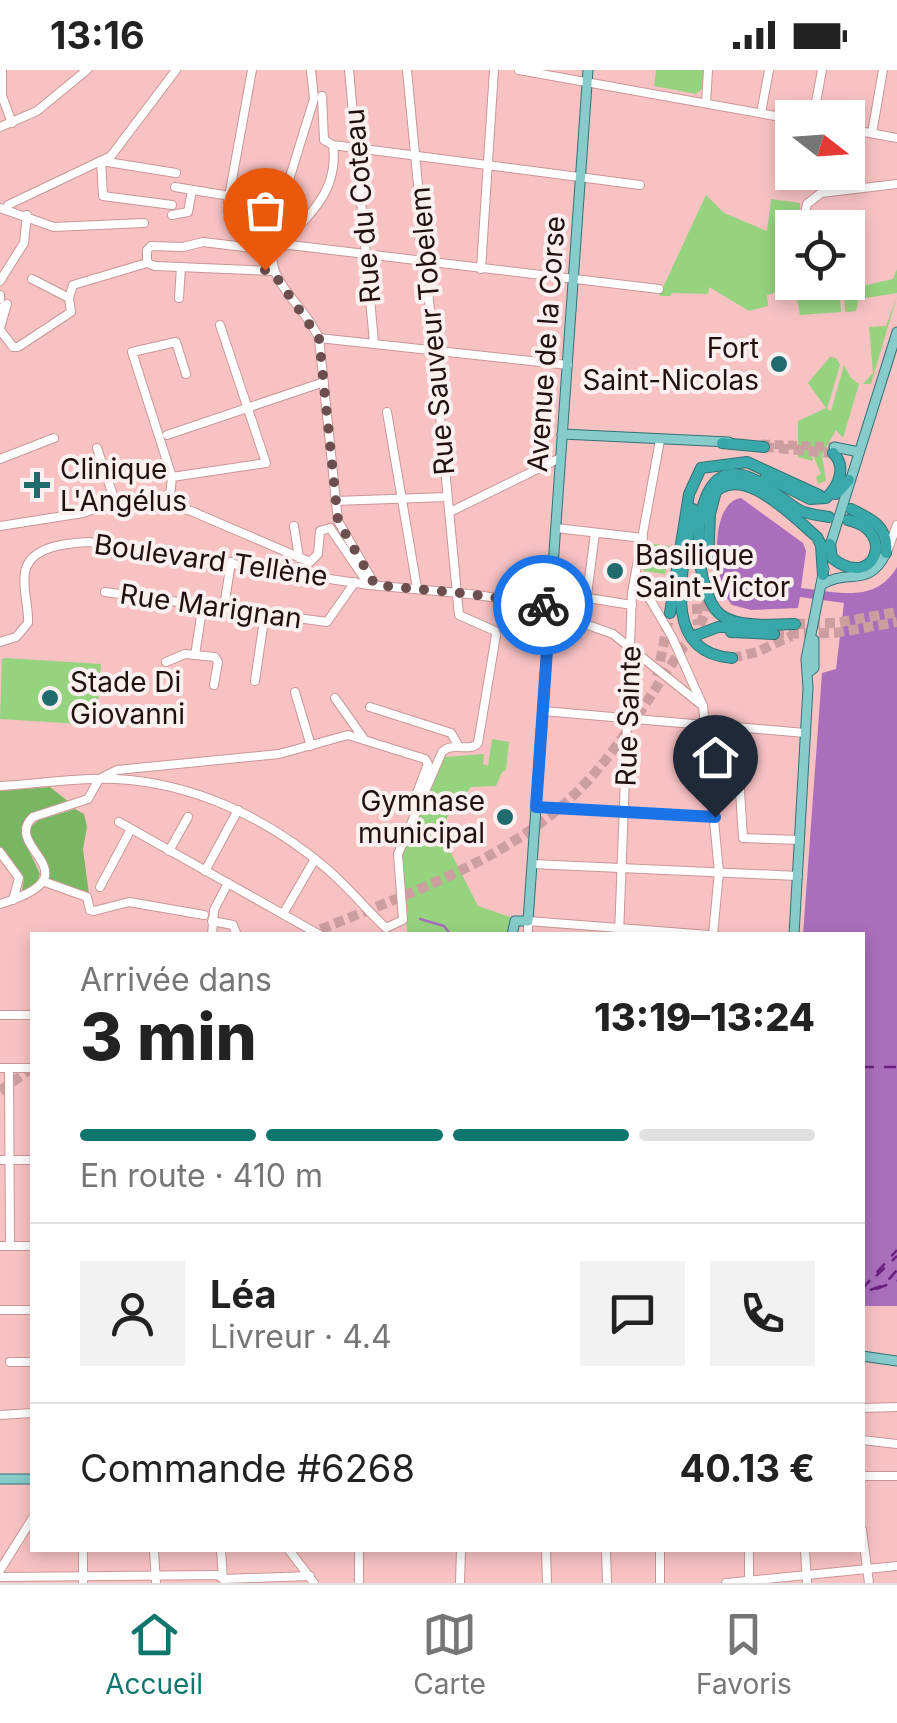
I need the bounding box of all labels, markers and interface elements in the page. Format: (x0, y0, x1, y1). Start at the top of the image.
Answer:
text: 13:16 (50, 12, 145, 58)
north arrow (775, 100, 865, 190)
map controls (775, 100, 865, 300)
street label: Rue du Coteau (337, 107, 387, 305)
pin (223, 168, 308, 271)
icon: bag (238, 183, 293, 238)
street label: Rue Sauveur Tobelem (402, 185, 462, 477)
button: locate (775, 210, 865, 300)
street label: Avenue de la Corse (520, 215, 572, 473)
place label: Fort Saint-Nicolas (583, 331, 759, 397)
marker: Fort Saint-Nicolas (768, 353, 790, 375)
place label: Clinique L'Angélus (60, 452, 187, 518)
marker: Clinique L'Angélus (24, 472, 50, 498)
street label: Boulevard Tellène (92, 527, 330, 593)
place label: Basilique Saint-Victor (635, 538, 790, 604)
courier (493, 555, 593, 655)
marker: Basilique Saint-Victor (604, 560, 626, 582)
street label: Rue Marignan (118, 576, 304, 636)
icon: bike (516, 578, 571, 633)
street label: Rue Sainte (609, 645, 647, 787)
place label: Stade Di Giovanni (70, 665, 185, 731)
marker: Stade Di Giovanni (39, 687, 61, 709)
pin (673, 715, 758, 818)
icon: home (688, 730, 743, 785)
place label: Gymnase municipal (358, 784, 485, 850)
marker: Gymnase municipal (494, 806, 516, 828)
text: Arrivée dans (80, 960, 272, 999)
text: 13:19–13:24 (594, 994, 815, 1040)
text: 3 min (80, 997, 257, 1076)
text: En route · 410 m (80, 1156, 323, 1195)
button: person (80, 1261, 185, 1366)
button: chat (580, 1261, 685, 1366)
button: phone (710, 1261, 815, 1366)
text: Léa (210, 1271, 277, 1317)
text: Livreur · 4.4 (210, 1317, 392, 1356)
text: Commande #6268 (80, 1445, 415, 1491)
text: 40.13 € (680, 1445, 815, 1491)
tab: Accueil (105, 1607, 203, 1701)
tab: Carte (413, 1607, 486, 1701)
tab: Favoris (696, 1607, 792, 1701)

